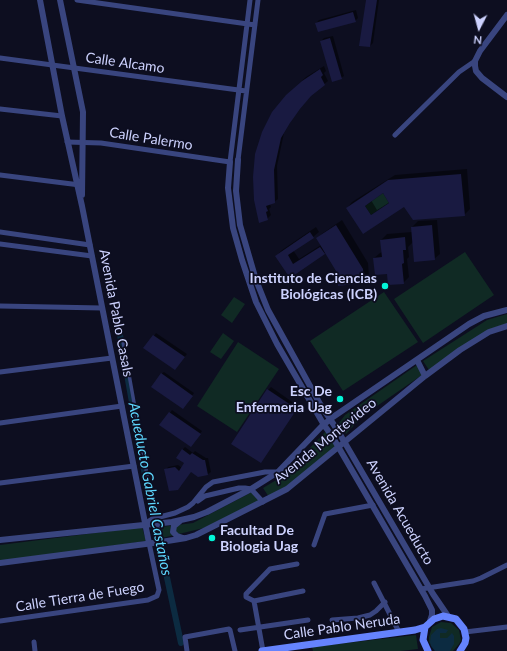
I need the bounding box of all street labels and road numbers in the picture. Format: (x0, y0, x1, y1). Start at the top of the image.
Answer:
street label: Calle Alcamo (84, 49, 166, 77)
street label: Calle Palermo (108, 124, 194, 154)
street label: Avenida Pablo Casals (95, 248, 137, 378)
street label: Avenida Montevideo (270, 394, 380, 488)
street label: Avenida Acueducto (363, 456, 437, 568)
street label: Calle Tierra de Fuego (14, 579, 146, 615)
street label: Calle Pablo Neruda (283, 611, 401, 643)

